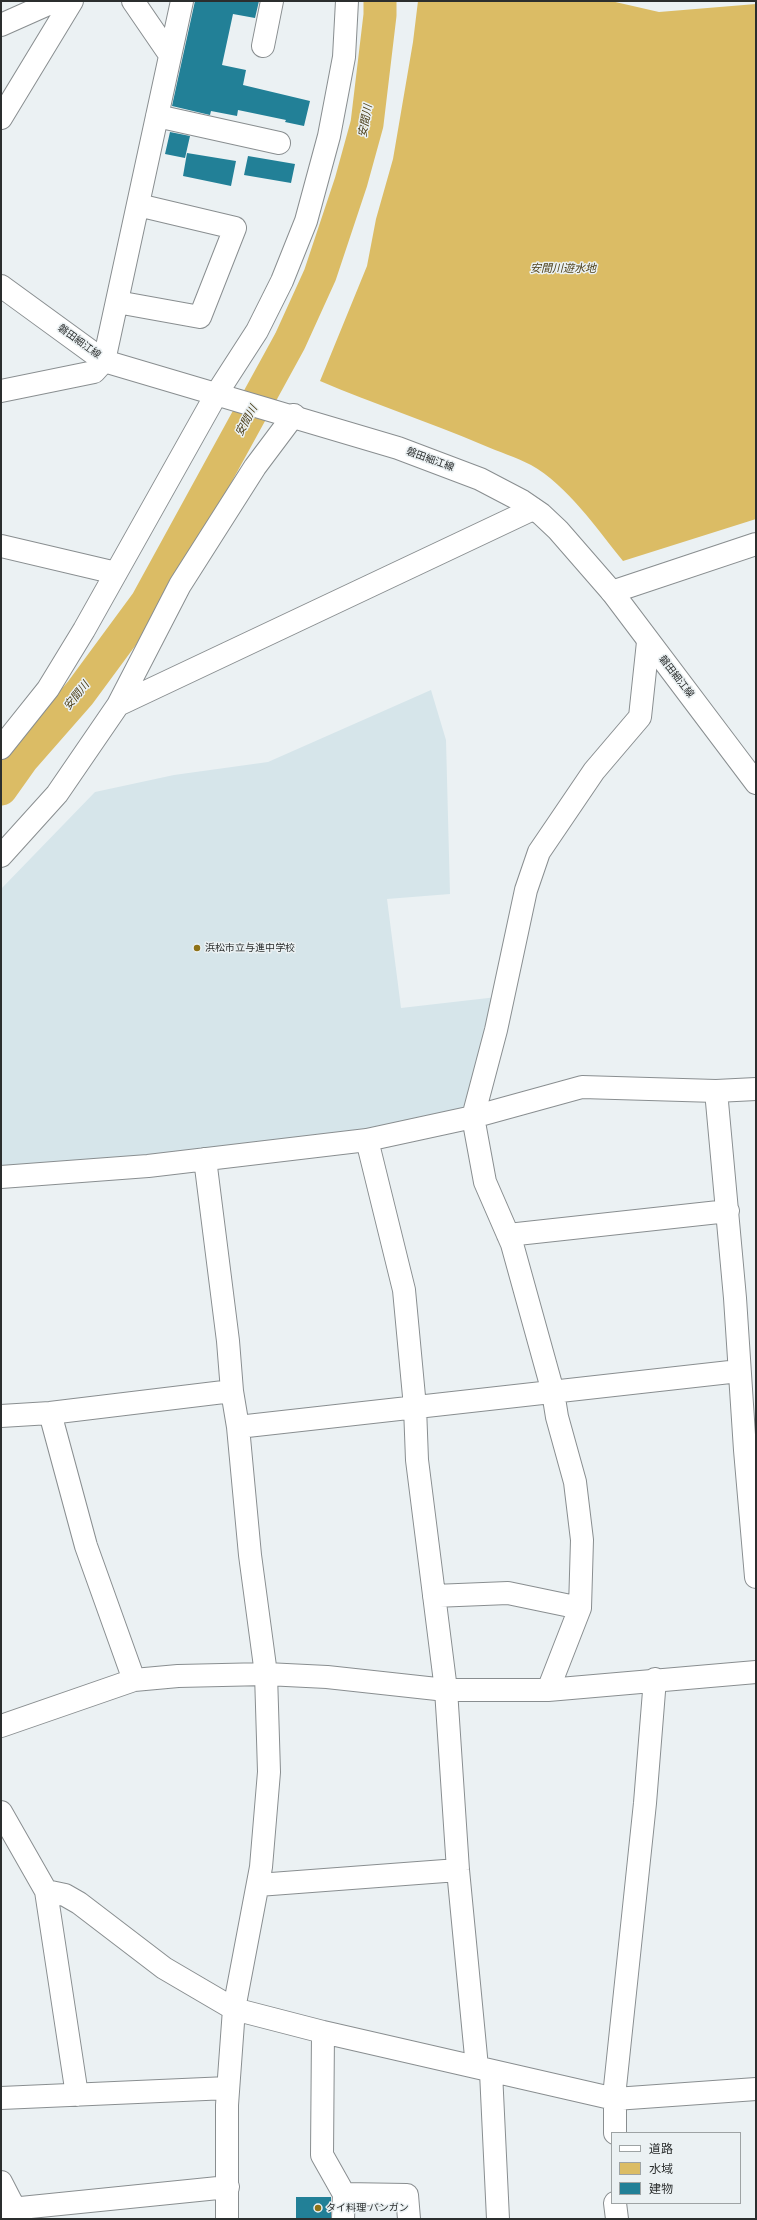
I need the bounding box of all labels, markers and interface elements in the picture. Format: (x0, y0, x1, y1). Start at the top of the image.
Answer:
water label: 安間川 (357, 104, 375, 138)
water label: 安間川遊水地 (530, 262, 596, 276)
street label: 磐田細江線 (55, 322, 103, 362)
water label: 安間川 (233, 403, 261, 439)
street label: 磐田細江線 (404, 446, 456, 474)
street label: 磐田細江線 (656, 654, 696, 700)
water label: 安間川 (61, 679, 93, 713)
place label: 浜松市立与進中学校 (205, 942, 295, 954)
marker: 浜松市立与進中学校 (192, 943, 202, 953)
legend (611, 2132, 741, 2204)
text: 道路 (649, 2140, 673, 2157)
text: 水域 (649, 2160, 673, 2177)
text: 建物 (649, 2180, 673, 2197)
place label: タイ料理 パンガン (326, 2202, 409, 2214)
marker: タイ料理 パンガン (313, 2203, 323, 2213)

